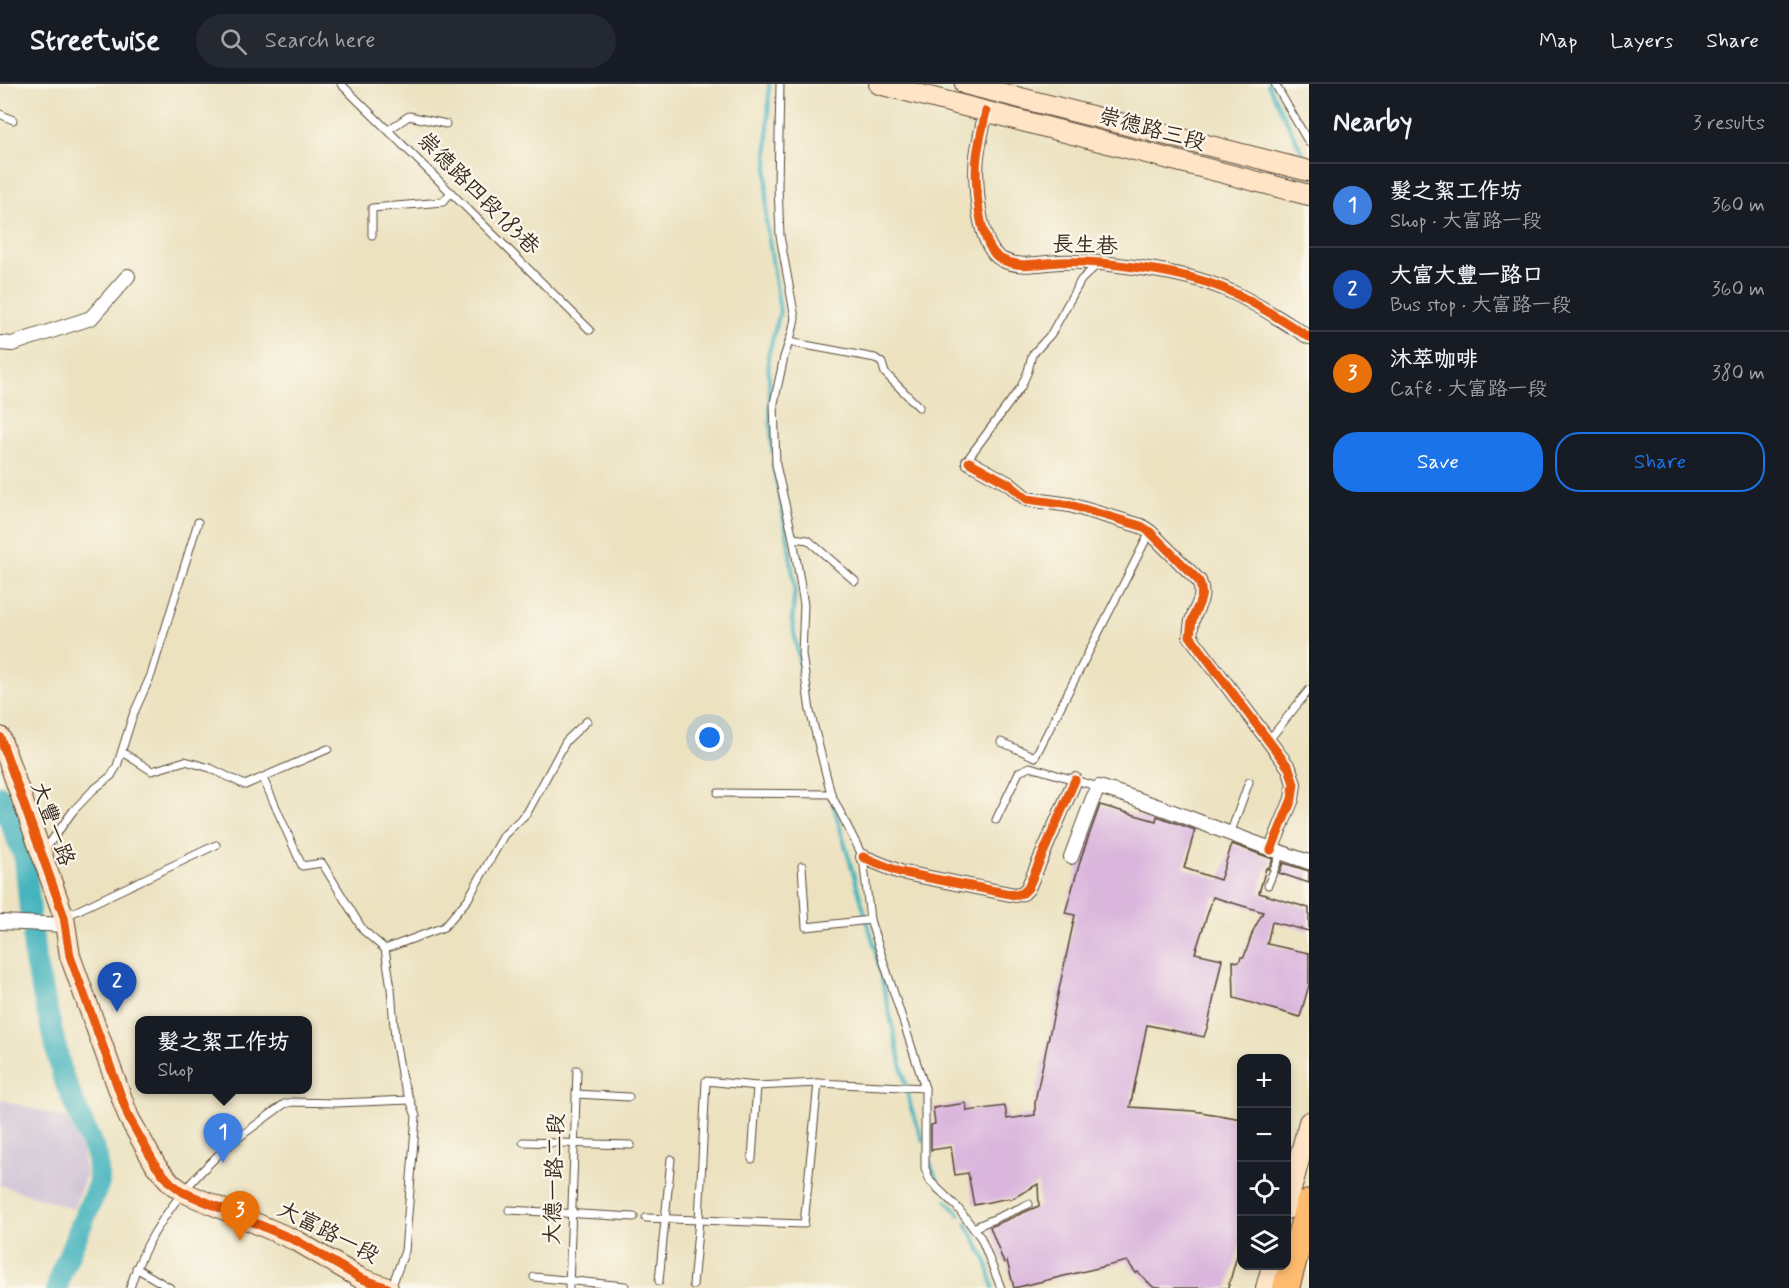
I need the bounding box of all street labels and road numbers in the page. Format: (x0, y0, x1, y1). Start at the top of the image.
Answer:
street label: 崇德路三段 (1095, 102, 1209, 158)
street label: 崇德路四段183巷 (411, 127, 545, 261)
street label: 長生巷 (1052, 231, 1118, 261)
street label: 大豐一路 (24, 778, 80, 870)
street label: 大德一路二段 (539, 1113, 571, 1245)
street label: 大富路一段 (273, 1196, 383, 1270)

